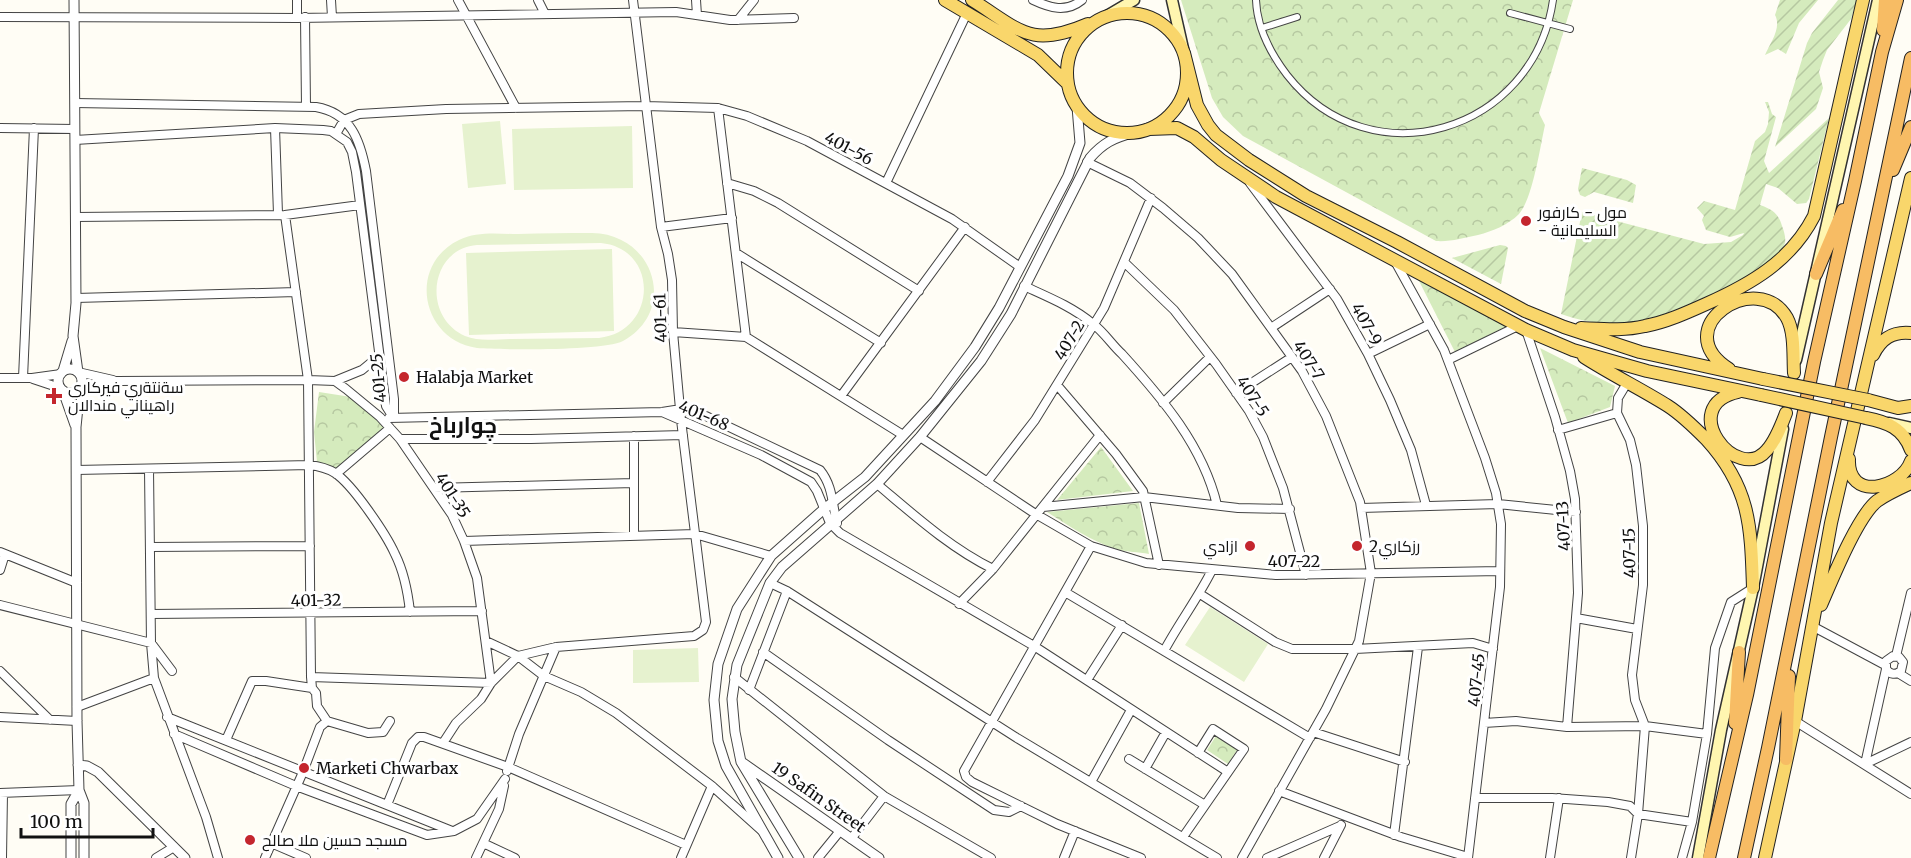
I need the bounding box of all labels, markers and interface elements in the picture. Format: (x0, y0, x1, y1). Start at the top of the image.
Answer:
street label: 401-56 (821, 127, 877, 169)
place label: مول - كارفور - السليمانية (1537, 202, 1627, 240)
marker: مول - كارفور - السليمانية (1519, 214, 1533, 228)
street label: 401-61 (649, 293, 671, 343)
street label: 407-9 (1347, 299, 1387, 349)
street label: 407-2 (1049, 316, 1089, 364)
street label: 407-7 (1289, 337, 1329, 383)
street label: 401-25 (366, 352, 390, 404)
place label: Halabja Market (416, 367, 534, 387)
marker: Halabja Market (397, 370, 411, 384)
street label: 407-5 (1232, 372, 1274, 420)
place label: سةنتةري فيركاري راهيناني مندالان (68, 377, 184, 419)
marker: سةنتةري فيركاري راهيناني مندالان (45, 387, 63, 405)
street label: 401-68 (676, 395, 732, 435)
district label: چوارباخ (429, 411, 497, 441)
street label: 401-35 (431, 468, 475, 522)
street label: 407-13 (1552, 500, 1574, 552)
street label: 407-15 (1619, 528, 1639, 578)
place label: ازادي (1203, 536, 1238, 560)
place label: رزكاري2 (1369, 536, 1420, 560)
marker: ازادي (1243, 539, 1257, 553)
marker: رزكاري2 (1350, 539, 1364, 553)
street label: 407-22 (1268, 551, 1320, 571)
street label: 401-32 (291, 590, 341, 610)
street label: 407-45 (1463, 652, 1489, 708)
street label: 19 Safin Street (768, 757, 870, 837)
place label: Marketi Chwarbax (316, 758, 459, 778)
marker: Marketi Chwarbax (297, 761, 311, 775)
scale bar (21, 801, 153, 839)
text: 100 m (30, 810, 83, 833)
place label: مسجد حسین ملا صالح (262, 830, 407, 852)
marker: مسجد حسین ملا صالح (243, 833, 257, 847)

